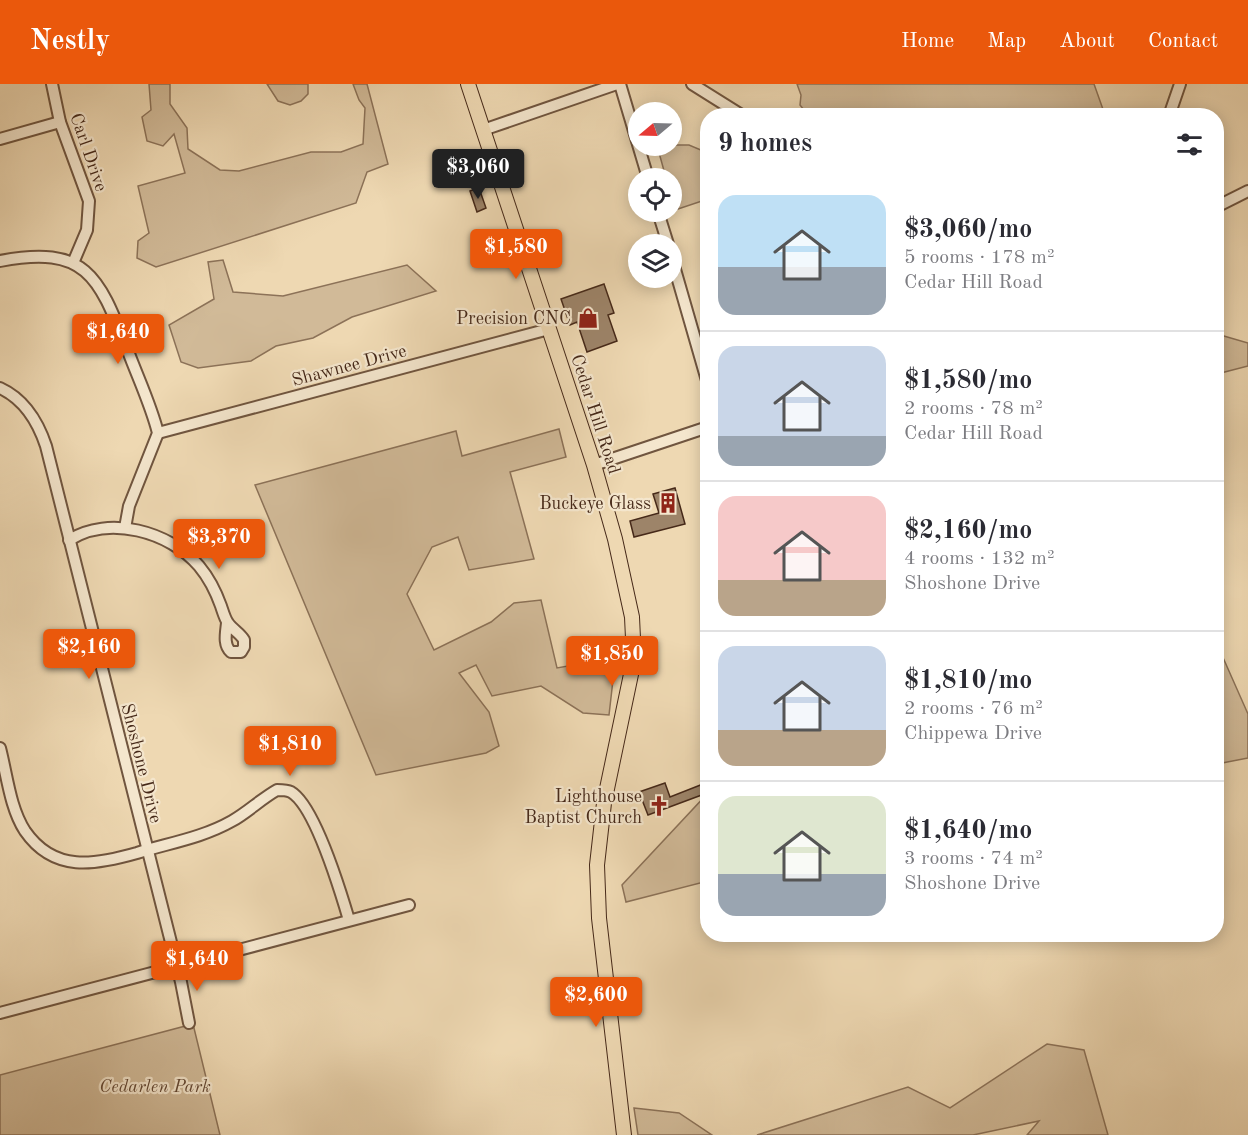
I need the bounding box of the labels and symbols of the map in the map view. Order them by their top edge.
north arrow [628,102,682,156]
street label: Carl Drive [66,111,110,194]
pin: $3,060 [429,149,527,200]
pin: $1,580 [467,229,565,280]
shop icon: Precision CNC [576,306,600,330]
place label: Precision CNC [456,310,571,328]
pin: $1,640 [69,314,167,365]
street label: Shawnee Drive [290,342,409,390]
street label: Cedar Hill Road [567,352,623,477]
building icon: Buckeye Glass [656,491,680,515]
place label: Buckeye Glass [539,495,651,513]
pin: $3,370 [170,519,268,570]
pin: $2,160 [40,629,138,680]
pin: $1,850 [563,636,661,687]
street label: Shoshone Drive [117,702,165,825]
pin: $1,810 [241,726,339,777]
place label: Lighthouse Baptist Church [525,788,642,827]
church icon: Lighthouse Baptist Church [647,794,671,818]
pin: $1,640 [148,941,246,992]
pin: $2,600 [547,977,645,1028]
park label: Cedarlen Park [99,1078,211,1096]

